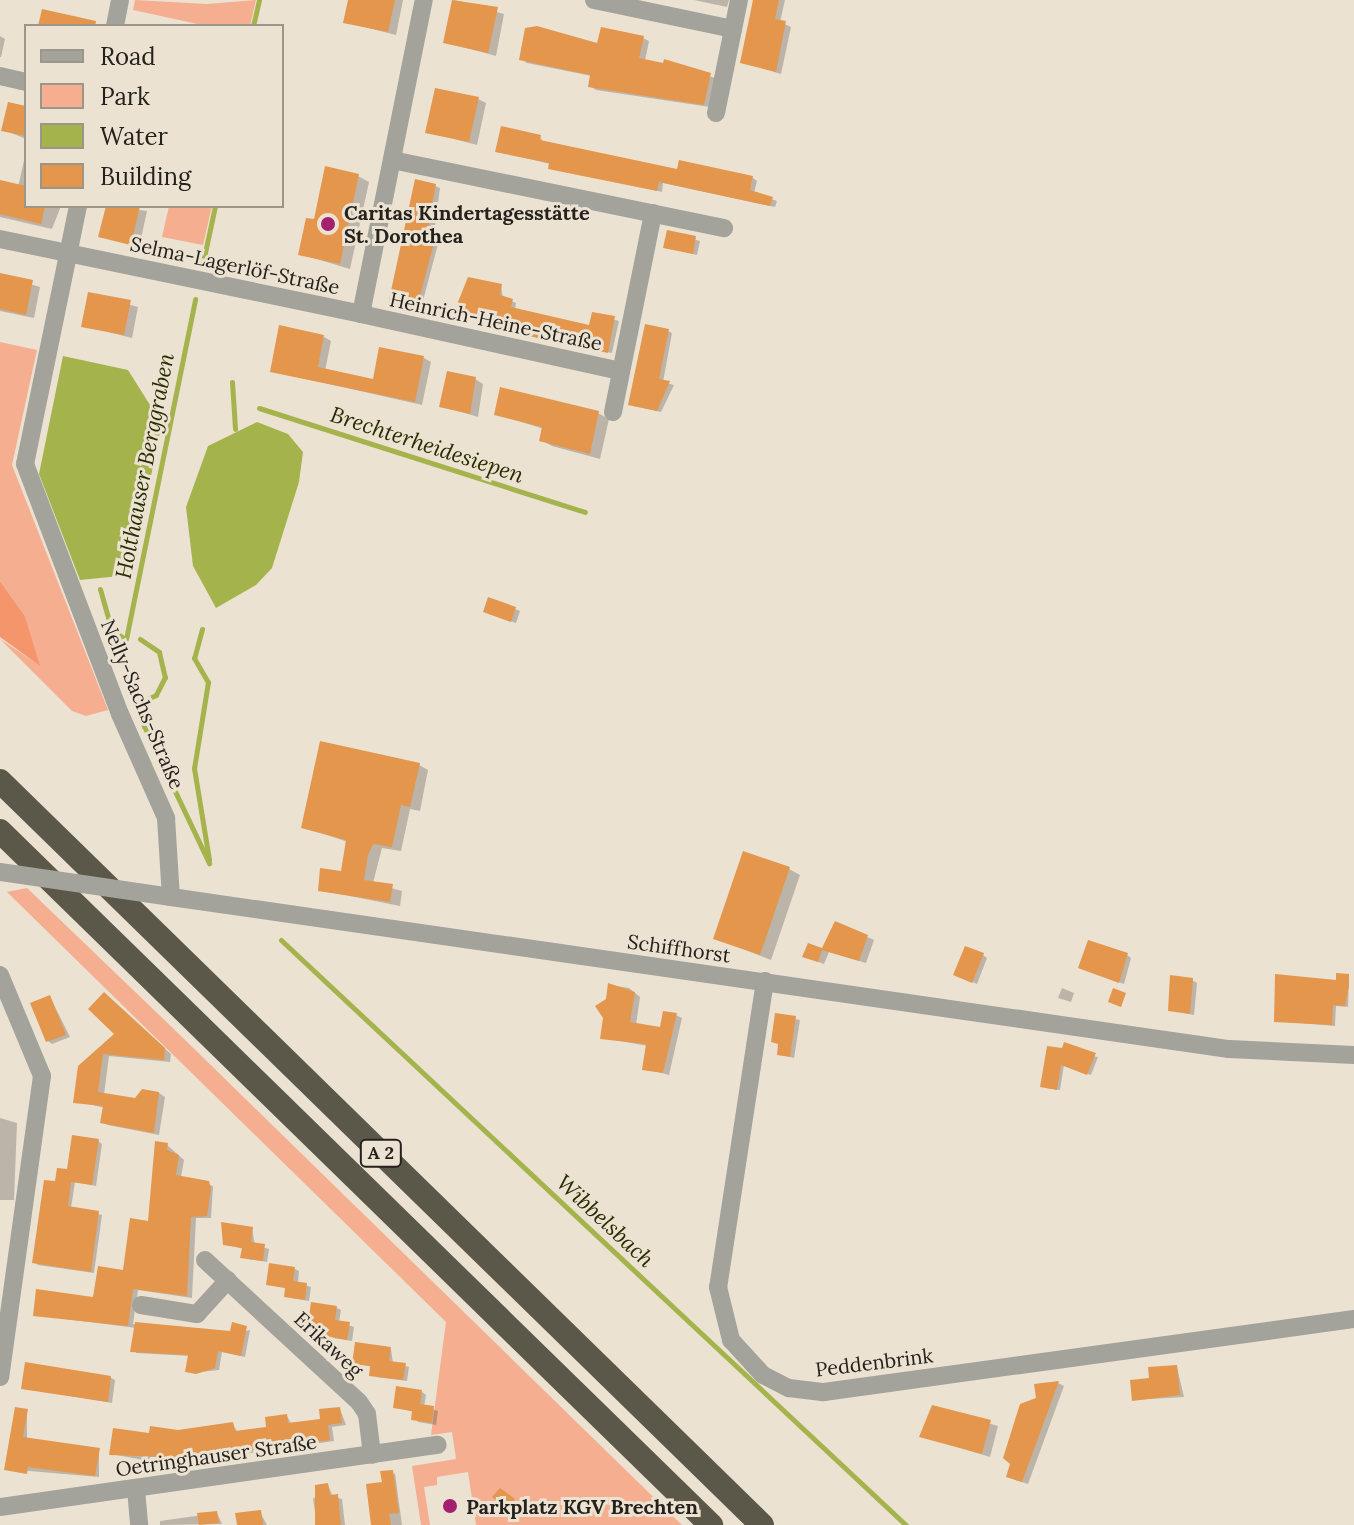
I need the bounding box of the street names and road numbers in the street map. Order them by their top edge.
street label: Selma-Lagerlöf-Straße [128,231,342,299]
street label: Heinrich-Heine-Straße [388,287,604,355]
street label: Nelly-Sachs-Straße [96,616,190,792]
street label: Schiffhorst [626,929,732,967]
road number: A 2 [359,1139,403,1167]
street label: Erikaweg [290,1306,368,1382]
street label: Peddenbrink [814,1343,934,1381]
street label: Oetringhauser Straße [114,1429,318,1481]

